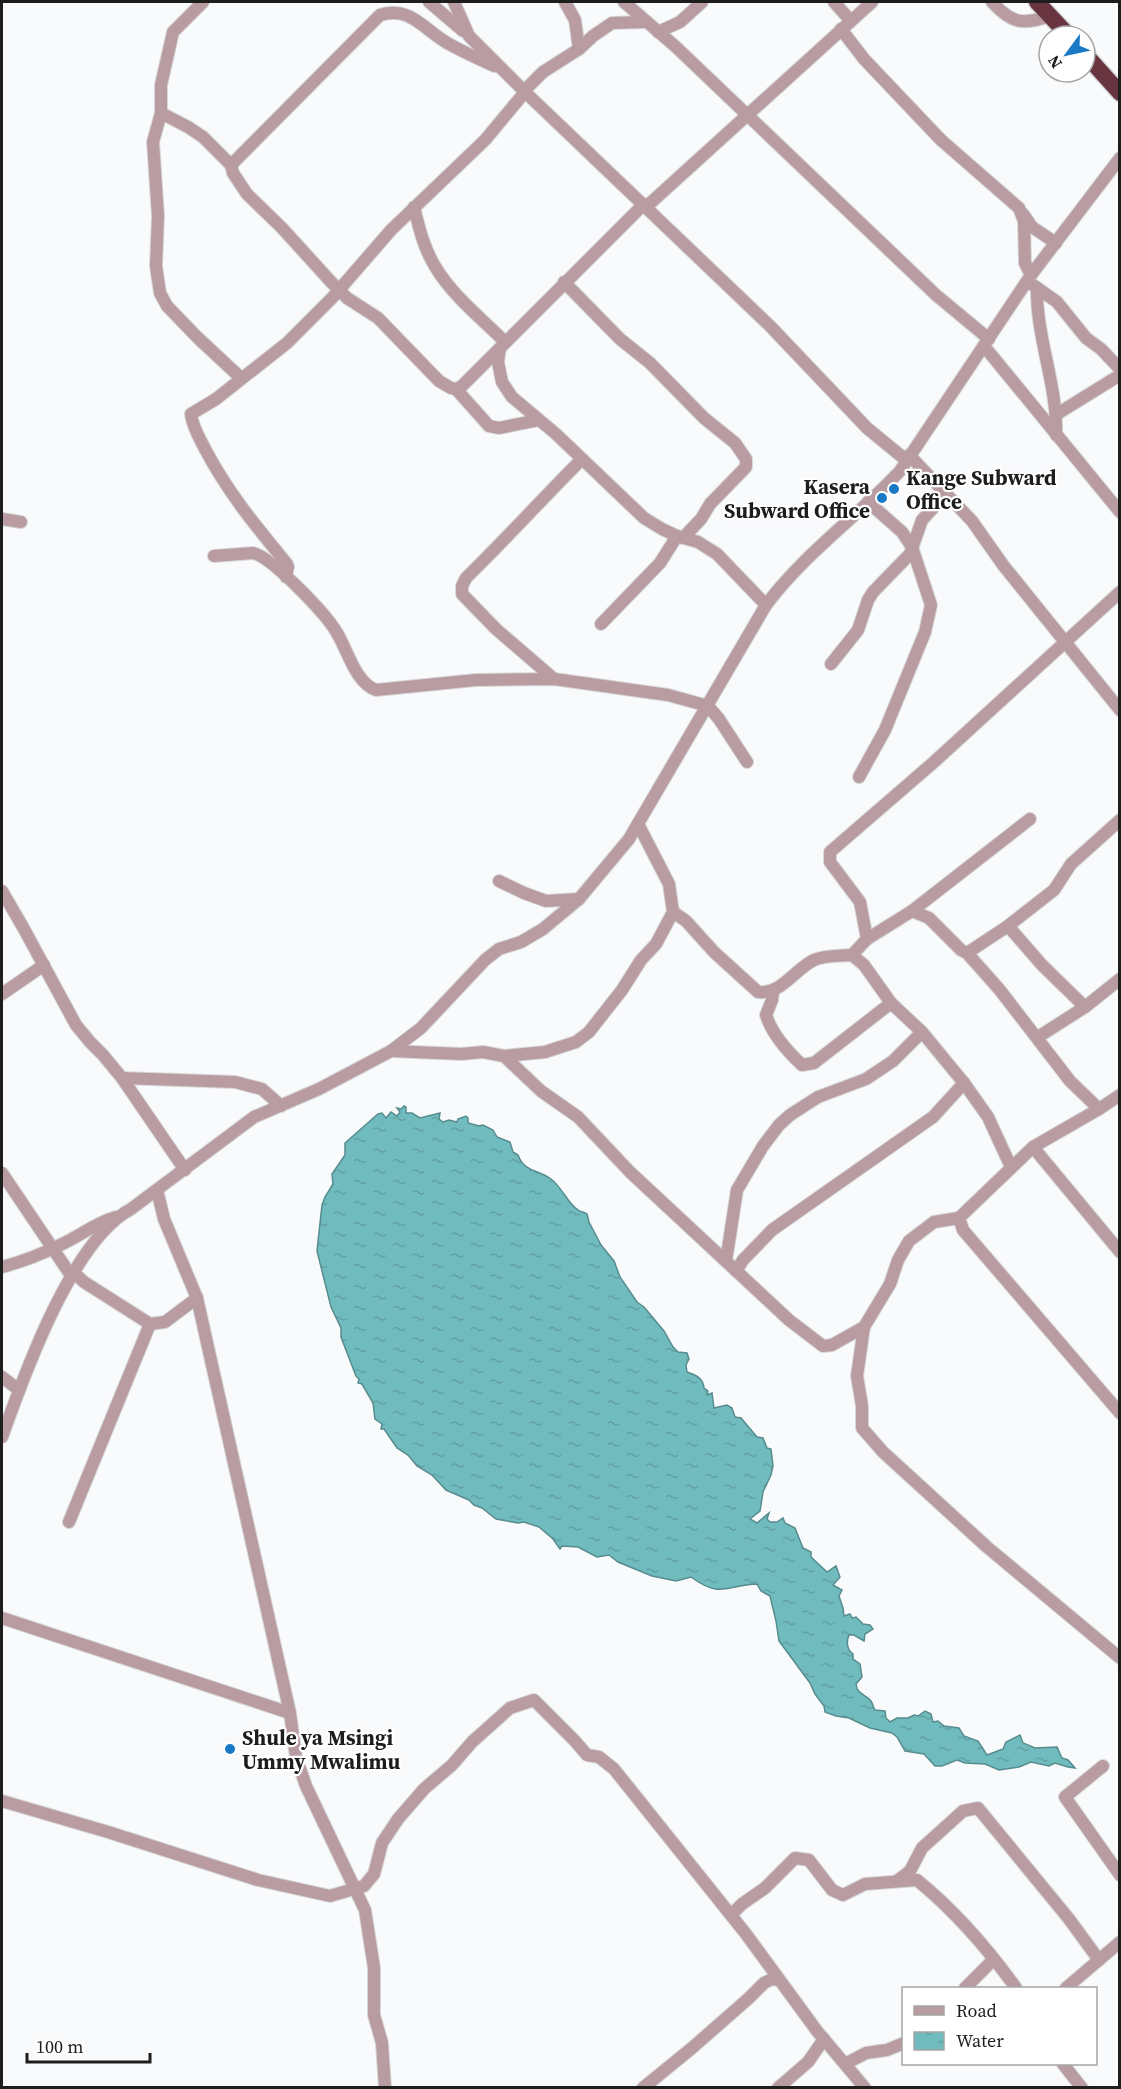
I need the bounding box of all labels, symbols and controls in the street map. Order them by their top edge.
north arrow [1037,24,1097,84]
text: N [1042,51,1067,73]
place label: Kange Subward Office [906,463,1057,516]
place label: Kasera Subward Office [724,472,871,525]
marker: Kange Subward Office [887,482,901,496]
marker: Kasera Subward Office [875,491,889,505]
place label: Shule ya Msingi Ummy Mwalimu [242,1723,401,1776]
marker: Shule ya Msingi Ummy Mwalimu [223,1742,237,1756]
legend [902,1987,1097,2065]
text: Road [956,1998,997,2023]
scale bar [27,2026,150,2064]
text: Water [956,2028,1004,2053]
text: 100 m [36,2034,83,2059]

